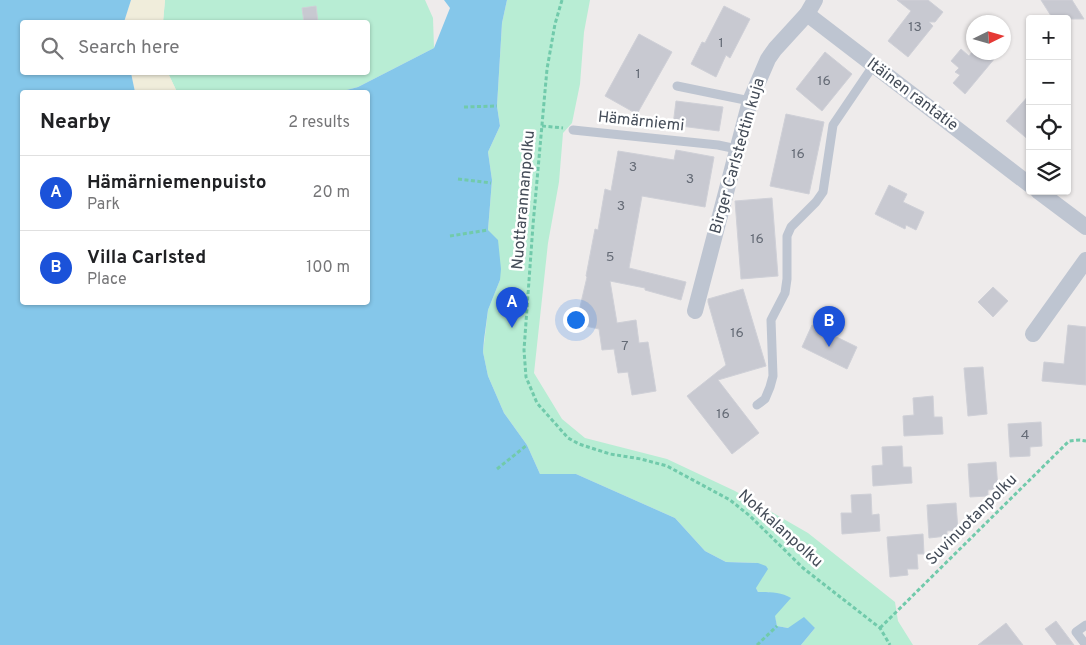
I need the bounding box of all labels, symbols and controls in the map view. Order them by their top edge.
north arrow [966,15,1011,60]
map controls [1026,15,1071,195]
button: + [1026,15,1071,60]
house number: 13 [908,19,922,36]
search box [20,20,370,75]
icon: search [38,34,66,62]
house number: 1 [718,35,724,52]
text: Search here [78,36,180,60]
street label: Itäinen rantatie [862,54,962,136]
button: − [1026,60,1071,105]
house number: 1 [635,66,641,83]
house number: 16 [817,73,831,90]
street label: Birger Carlstedtin kuja [706,76,770,236]
button: locate [1026,105,1071,150]
street label: Hämärniemi [597,108,685,136]
text: Nearby [40,109,111,136]
text: 2 results [288,113,350,133]
street label: Nuottarannanpolku [508,130,540,270]
house number: 16 [791,146,805,163]
button: layers [1026,150,1071,195]
house number: 3 [629,159,637,176]
text: Hämärniemenpuisto [87,171,266,195]
house number: 3 [686,171,694,188]
text: A [50,183,62,203]
text: 20 m [313,183,350,203]
text: Park [87,195,120,215]
house number: 3 [617,198,625,215]
house number: 16 [750,231,764,248]
text: Villa Carlsted [87,246,206,270]
house number: 5 [606,249,614,266]
text: B [50,258,62,278]
text: 100 m [306,258,350,278]
text: Place [87,270,127,290]
pin: A [496,287,528,328]
pin: B [813,306,845,347]
your location [563,307,589,333]
house number: 16 [730,325,744,342]
house number: 7 [621,338,629,355]
house number: 16 [716,406,730,423]
house number: 4 [1021,427,1029,444]
street label: Suvinuotanpolku [922,470,1022,570]
street label: Nokkalanpolku [734,486,826,572]

